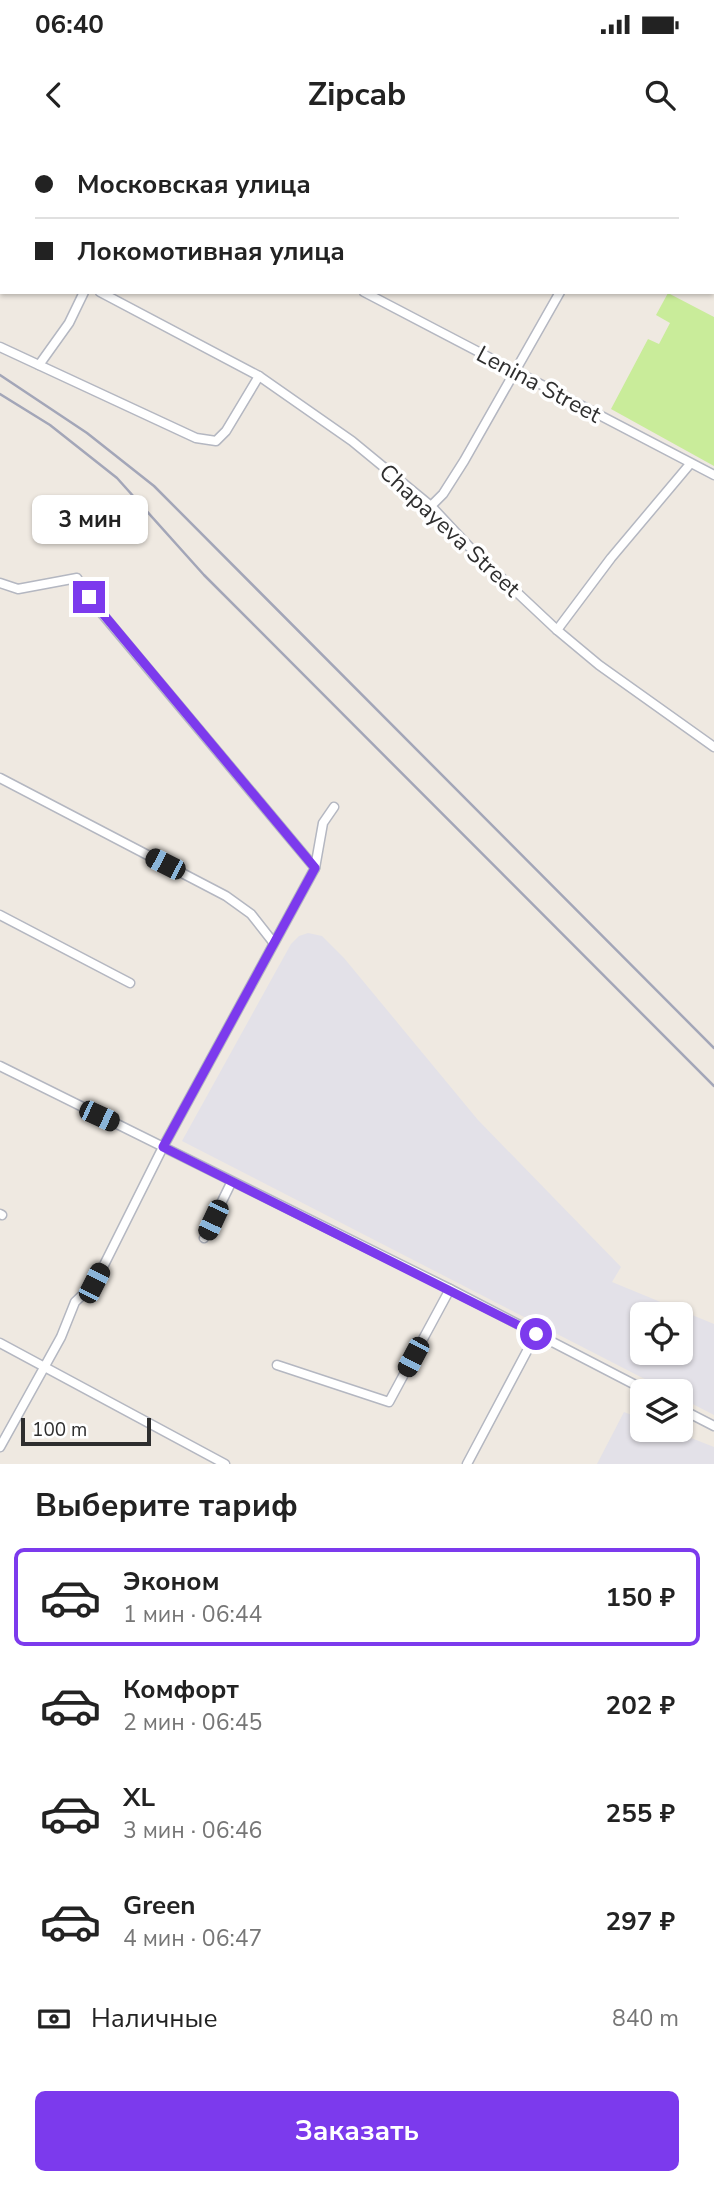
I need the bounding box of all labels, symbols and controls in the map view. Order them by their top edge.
text: 06:40 [35,7,104,42]
text: Zipcab [308,73,406,116]
icon: back [35,76,73,114]
icon: search [641,76,679,114]
text: Московская улица [77,167,311,202]
text: Локомотивная улица [77,234,345,269]
street label: Lenina Street [471,339,607,431]
street label: Chapayeva Street [372,457,528,605]
callout: 3 мин [31,496,147,545]
text: 3 мин [58,504,122,535]
route end [73,581,105,613]
car [142,845,189,883]
car [76,1098,123,1134]
car [195,1197,232,1243]
car [76,1260,113,1306]
map controls [630,1302,693,1442]
button: locate [630,1302,693,1365]
route start [520,1318,552,1350]
car [394,1334,433,1380]
button: layers [630,1379,693,1442]
scale bar [21,1415,150,1447]
text: 100 m [32,1417,87,1443]
text: Выберите тариф [35,1484,298,1527]
text: Эконом [123,1564,220,1599]
icon: car [39,1566,102,1629]
text: 150 ₽ [606,1580,675,1615]
text: 1 мин · 06:44 [123,1599,262,1630]
text: Комфорт [123,1672,239,1707]
icon: car [39,1674,102,1737]
text: 202 ₽ [606,1688,675,1723]
text: 2 мин · 06:45 [123,1707,262,1738]
text: XL [123,1780,155,1815]
icon: car [39,1782,102,1845]
text: 255 ₽ [606,1796,675,1831]
text: 3 мин · 06:46 [123,1815,262,1846]
text: Green [123,1888,196,1923]
icon: car [39,1890,102,1953]
text: 297 ₽ [606,1904,675,1939]
text: 4 мин · 06:47 [123,1923,262,1954]
icon: cash [35,2000,73,2038]
text: Наличные [91,2001,218,2036]
text: 840 m [612,2003,679,2034]
button: Заказать [35,2091,679,2171]

